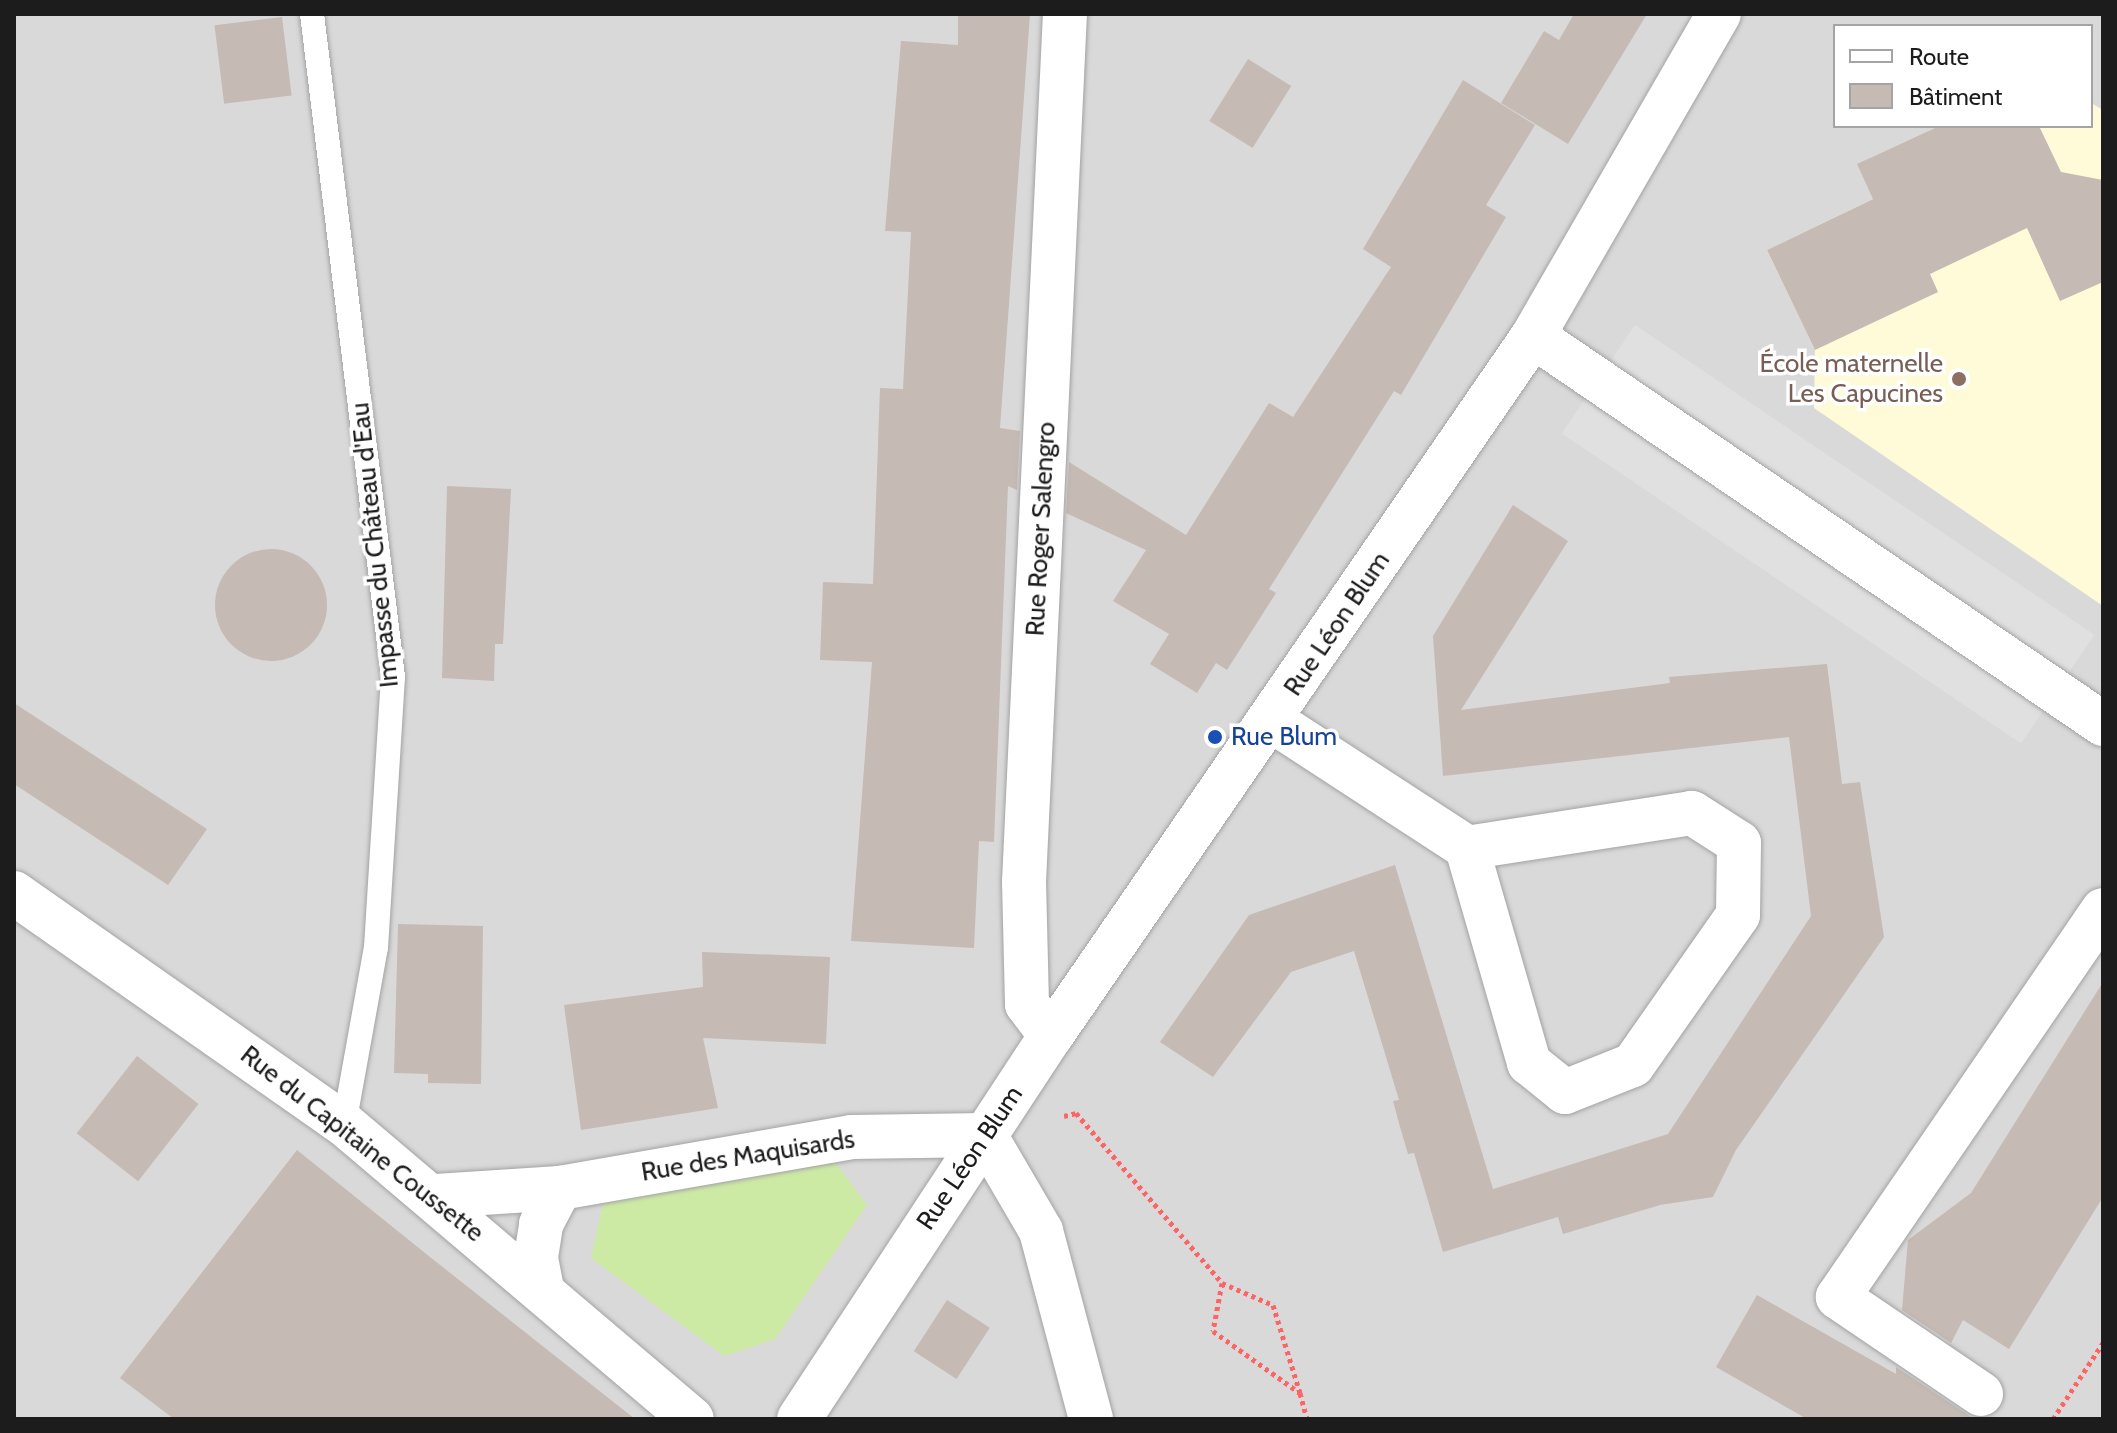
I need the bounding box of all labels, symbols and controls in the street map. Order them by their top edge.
legend [1833,24,2093,128]
text: Route [1909,42,1969,71]
text: Bâtiment [1909,82,2002,111]
place label: École maternelle Les Capucines [1759,348,1943,410]
marker: École maternelle Les Capucines [1950,370,1968,388]
street label: Impasse du Château d'Eau [345,401,405,689]
street label: Rue Roger Salengro [1020,421,1062,637]
street label: Rue Léon Blum [1277,546,1397,702]
place label: Rue Blum [1231,721,1337,753]
marker: Rue Blum [1206,728,1224,746]
street label: Rue du Capitaine Coussette [234,1039,490,1249]
street label: Rue Léon Blum [910,1080,1030,1236]
street label: Rue des Maquisards [639,1124,857,1188]

